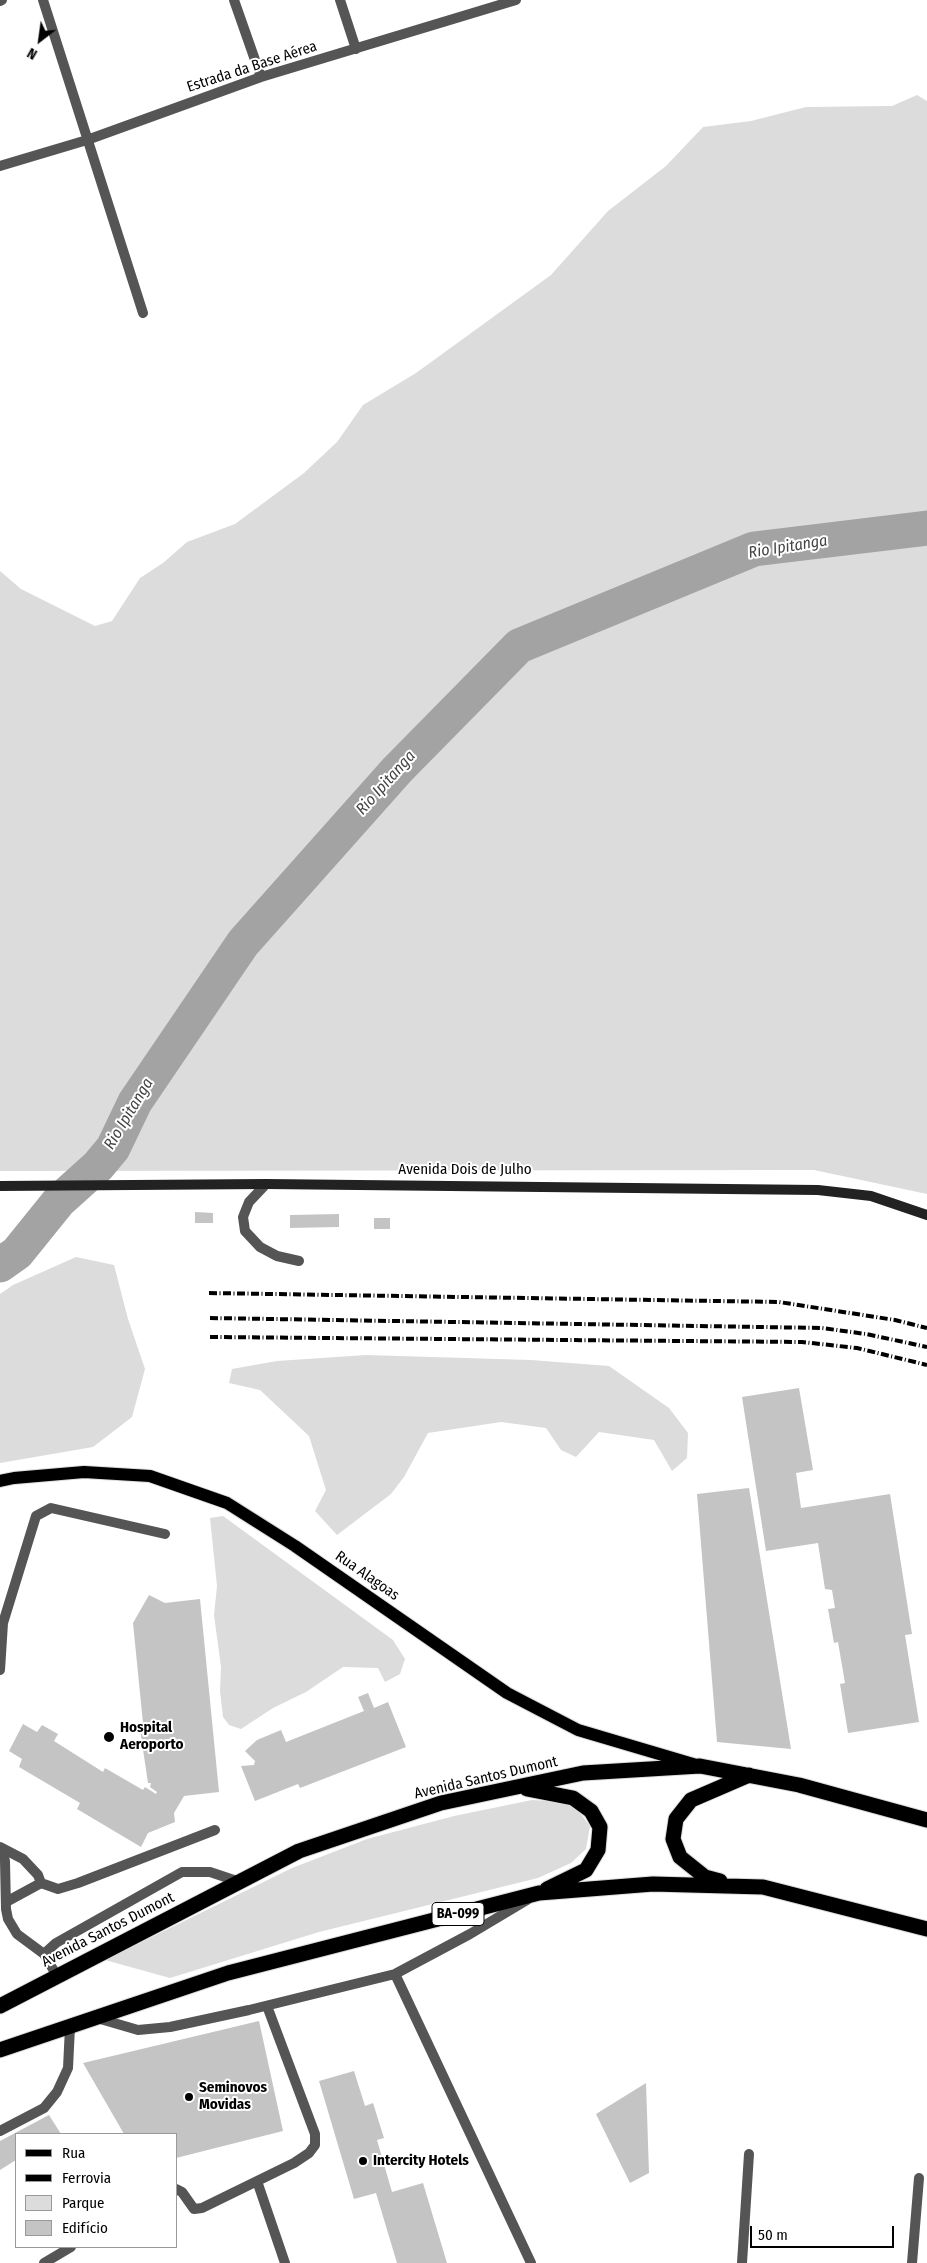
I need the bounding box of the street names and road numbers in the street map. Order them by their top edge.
street label: Estrada da Base Aérea [185,37,319,97]
street label: Avenida Dois de Julho [398,1161,532,1179]
street label: Rua Alagoas [331,1547,403,1605]
street label: Avenida Santos Dumont [413,1753,559,1803]
street label: Avenida Santos Dumont [39,1889,177,1971]
road number: BA-099 [432,1902,484,1926]

